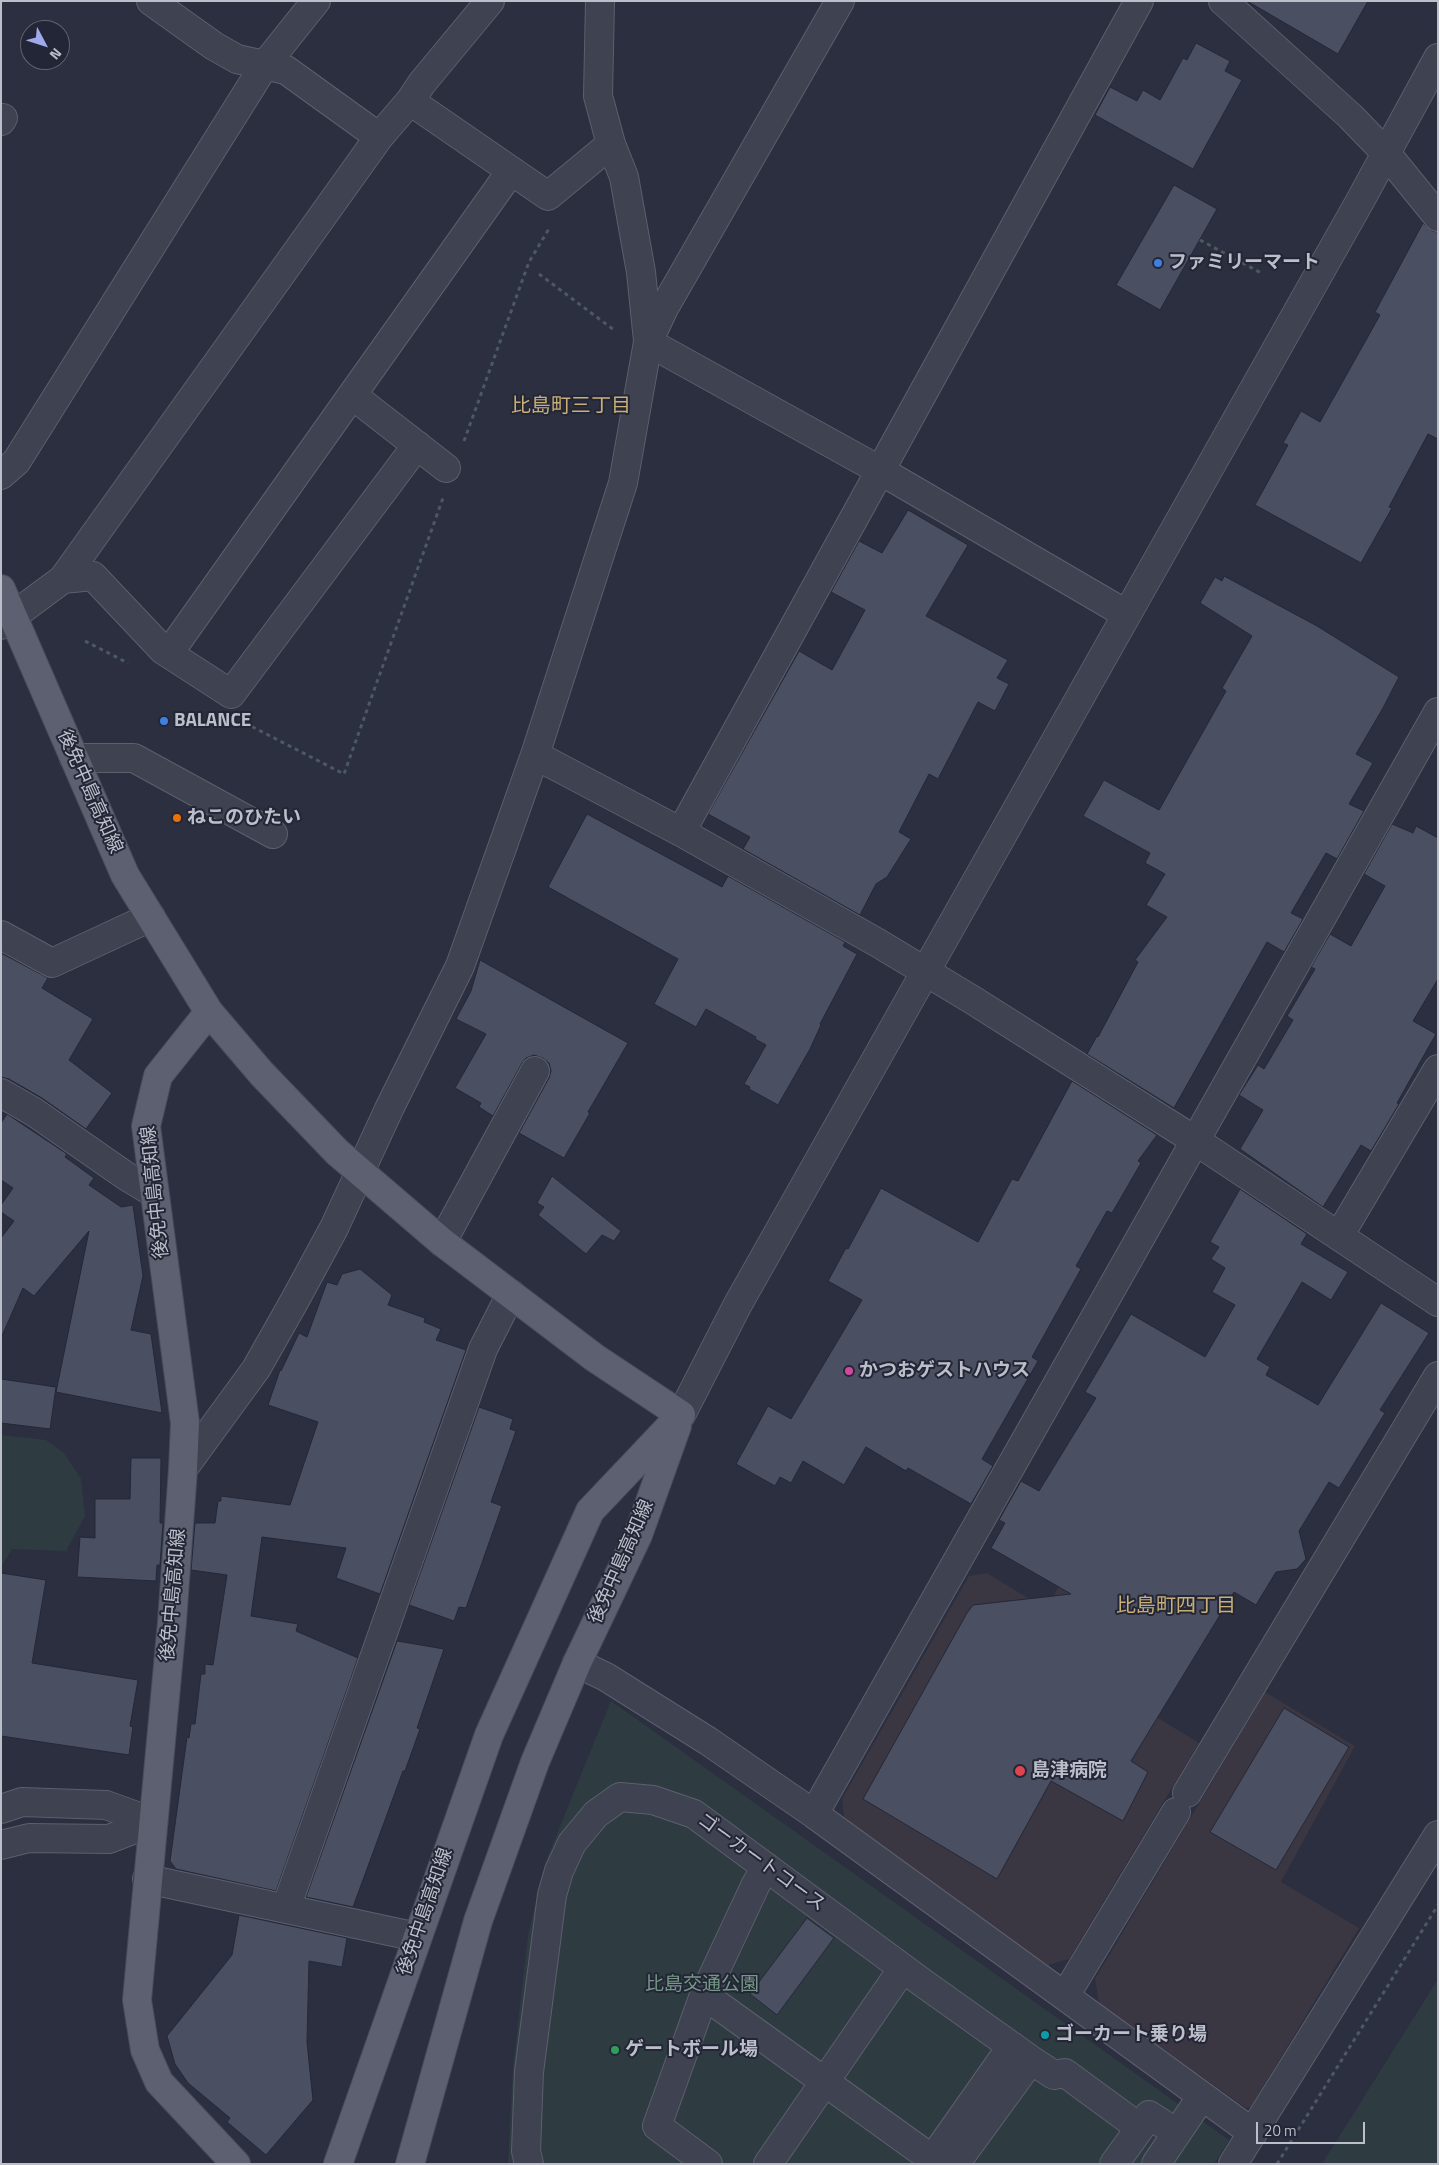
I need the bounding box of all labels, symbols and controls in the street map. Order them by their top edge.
north arrow [20,20,70,70]
text: N [45,44,67,65]
place label: ファミリーマート [1168,252,1320,274]
marker: ファミリーマート [1152,257,1164,269]
district label: 比島町三丁目 [511,395,631,419]
place label: BALANCE [174,710,251,732]
marker: BALANCE [158,715,170,727]
street label: 後免中島高知線 [52,727,126,857]
place label: ねこのひたい [187,807,301,829]
marker: ねこのひたい [171,812,183,824]
street label: 後免中島高知線 [138,1125,174,1259]
place label: かつおゲストハウス [859,1360,1030,1382]
marker: かつおゲストハウス [843,1365,855,1377]
street label: 後免中島高知線 [585,1497,659,1627]
street label: 後免中島高知線 [157,1528,191,1662]
district label: 比島町四丁目 [1116,1595,1236,1619]
place label: 島津病院 [1031,1760,1107,1782]
marker: 島津病院 [1013,1764,1027,1778]
street label: ゴーカートコース [693,1809,829,1917]
street label: 後免中島高知線 [394,1845,458,1979]
park label: 比島交通公園 [645,1974,759,1996]
place label: ゴーカート乗り場 [1055,2024,1207,2046]
marker: ゴーカート乗り場 [1039,2029,1051,2041]
place label: ゲートボール場 [625,2039,758,2061]
marker: ゲートボール場 [609,2044,621,2056]
scale bar [1259,2112,1368,2144]
text: 20 m [1264,2119,1297,2142]

